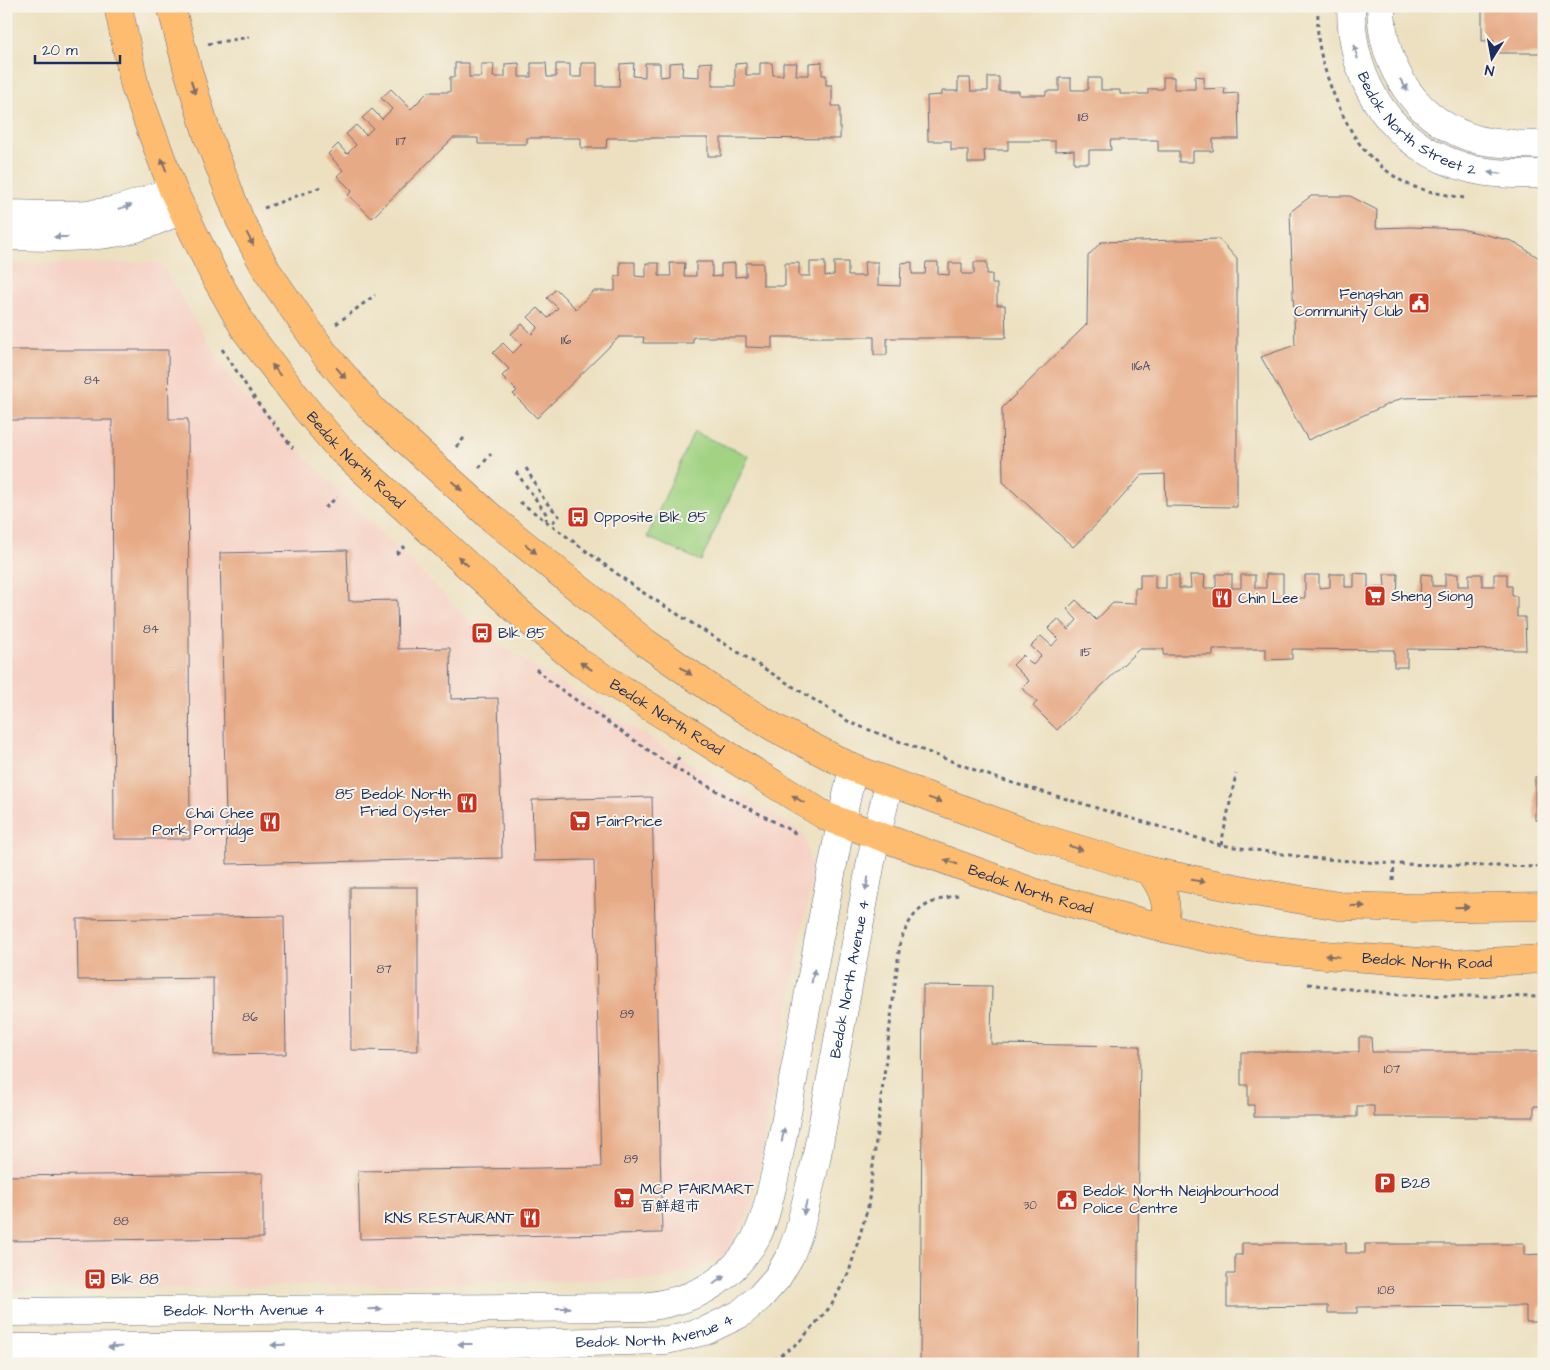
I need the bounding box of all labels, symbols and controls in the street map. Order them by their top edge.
scale bar [35,32,120,64]
north arrow [1468,32,1518,82]
text: 20 m [42,40,78,61]
one-way arrow [1352,44,1360,59]
text: N [1483,59,1496,80]
street label: Bedok North Street 2 [1352,69,1479,181]
one-way arrow [1399,78,1409,92]
one-way arrow [189,80,197,95]
house number: 118 [1078,109,1089,126]
house number: 117 [396,133,407,150]
one-way arrow [160,157,168,172]
one-way arrow [1487,169,1503,177]
one-way arrow [117,203,132,211]
one-way arrow [246,232,254,246]
one-way arrow [53,233,69,241]
place label: Fengshan Community Club [1294,284,1404,323]
public building icon: Fengshan Community Club [1407,291,1431,315]
house number: 116 [561,332,572,349]
house number: 116A [1132,358,1150,375]
one-way arrow [271,364,282,377]
one-way arrow [336,366,347,379]
house number: 84 [84,372,100,389]
street label: Bedok North Road [301,407,409,514]
one-way arrow [451,480,463,492]
bus stop icon: Opposite Blk 85 [566,505,590,529]
place label: Opposite Blk 85 [594,507,708,528]
one-way arrow [524,544,537,555]
one-way arrow [457,555,469,567]
supermarket icon: Sheng Siong [1363,584,1387,608]
restaurant icon: Chin Lee [1210,586,1234,610]
place label: Sheng Siong [1391,586,1473,608]
place label: Chin Lee [1238,588,1298,609]
house number: 84 [143,621,159,638]
bus stop icon: Blk 85 [470,621,494,645]
place label: Blk 85 [498,623,547,644]
house number: 115 [1080,644,1092,661]
one-way arrow [579,661,593,671]
one-way arrow [679,666,693,676]
street label: Bedok North Road [605,674,727,761]
place label: 85 Bedok North Fried Oyster [335,784,452,823]
restaurant icon: 85 Bedok North Fried Oyster [455,791,479,815]
one-way arrow [792,794,805,803]
one-way arrow [928,796,943,804]
place label: Chai Chee Pork Porridge [152,803,254,842]
supermarket icon: FairPrice [568,809,592,833]
restaurant icon: Chai Chee Pork Porridge [258,810,282,834]
place label: FairPrice [596,811,662,832]
one-way arrow [1069,845,1084,853]
one-way arrow [943,858,958,866]
street label: Bedok North Road [965,859,1095,920]
one-way arrow [863,876,871,892]
one-way arrow [1191,877,1207,885]
street label: Bedok North Avenue 4 [825,898,875,1060]
one-way arrow [1351,903,1367,911]
one-way arrow [1455,903,1471,911]
street label: Bedok North Road [1361,948,1493,975]
one-way arrow [1323,951,1339,959]
house number: 87 [376,961,392,978]
one-way arrow [809,967,817,983]
house number: 89 [620,1006,634,1023]
house number: 86 [242,1009,258,1026]
house number: 107 [1384,1061,1401,1078]
one-way arrow [779,1128,787,1143]
house number: 89 [624,1151,638,1168]
parking icon: B28 [1373,1171,1397,1195]
place label: B28 [1401,1173,1430,1194]
place label: MCP FAIRMART 百鮮超市 [640,1179,754,1217]
place label: Bedok North Neighbourhood Police Centre [1083,1181,1279,1219]
supermarket icon: MCP FAIRMART 百鮮超市 [612,1186,636,1210]
public building icon: Bedok North Neighbourhood Police Centre [1055,1188,1079,1212]
house number: 30 [1023,1197,1037,1214]
one-way arrow [801,1200,809,1215]
restaurant icon: KNS RESTAURANT [518,1206,542,1230]
place label: KNS RESTAURANT [384,1208,515,1229]
house number: 88 [113,1213,129,1230]
bus stop icon: Blk 88 [83,1267,107,1291]
place label: Blk 88 [111,1269,159,1290]
one-way arrow [712,1274,725,1285]
house number: 108 [1378,1282,1395,1299]
street label: Bedok North Avenue 4 [164,1300,324,1322]
one-way arrow [555,1304,571,1312]
one-way arrow [367,1305,383,1313]
street label: Bedok North Avenue 4 [575,1309,737,1353]
one-way arrow [456,1340,472,1348]
one-way arrow [270,1341,286,1349]
one-way arrow [107,1343,123,1351]

